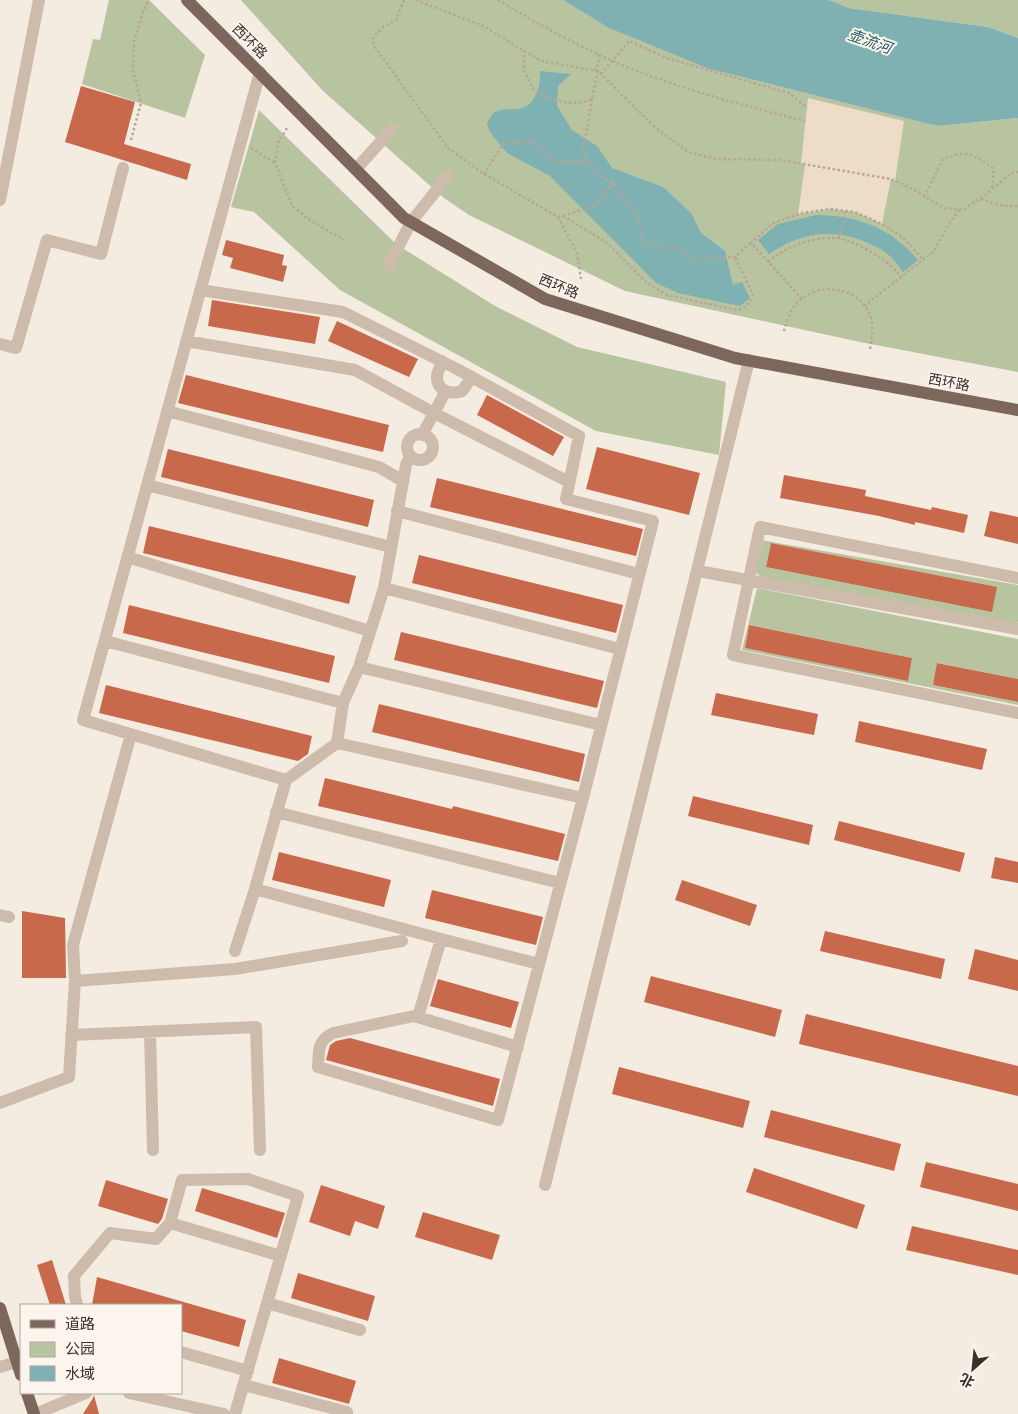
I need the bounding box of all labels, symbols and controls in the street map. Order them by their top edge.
street label: 西环路 [229,20,271,62]
water label: 壶流河 [846,25,897,58]
street label: 西环路 [536,270,582,302]
street label: 西环路 [927,369,971,395]
legend [20,1304,182,1394]
text: 道路 [65,1314,95,1333]
text: 公园 [65,1339,95,1358]
north arrow [948,1344,998,1394]
text: 水域 [65,1364,95,1383]
text: 北 [957,1369,977,1392]

